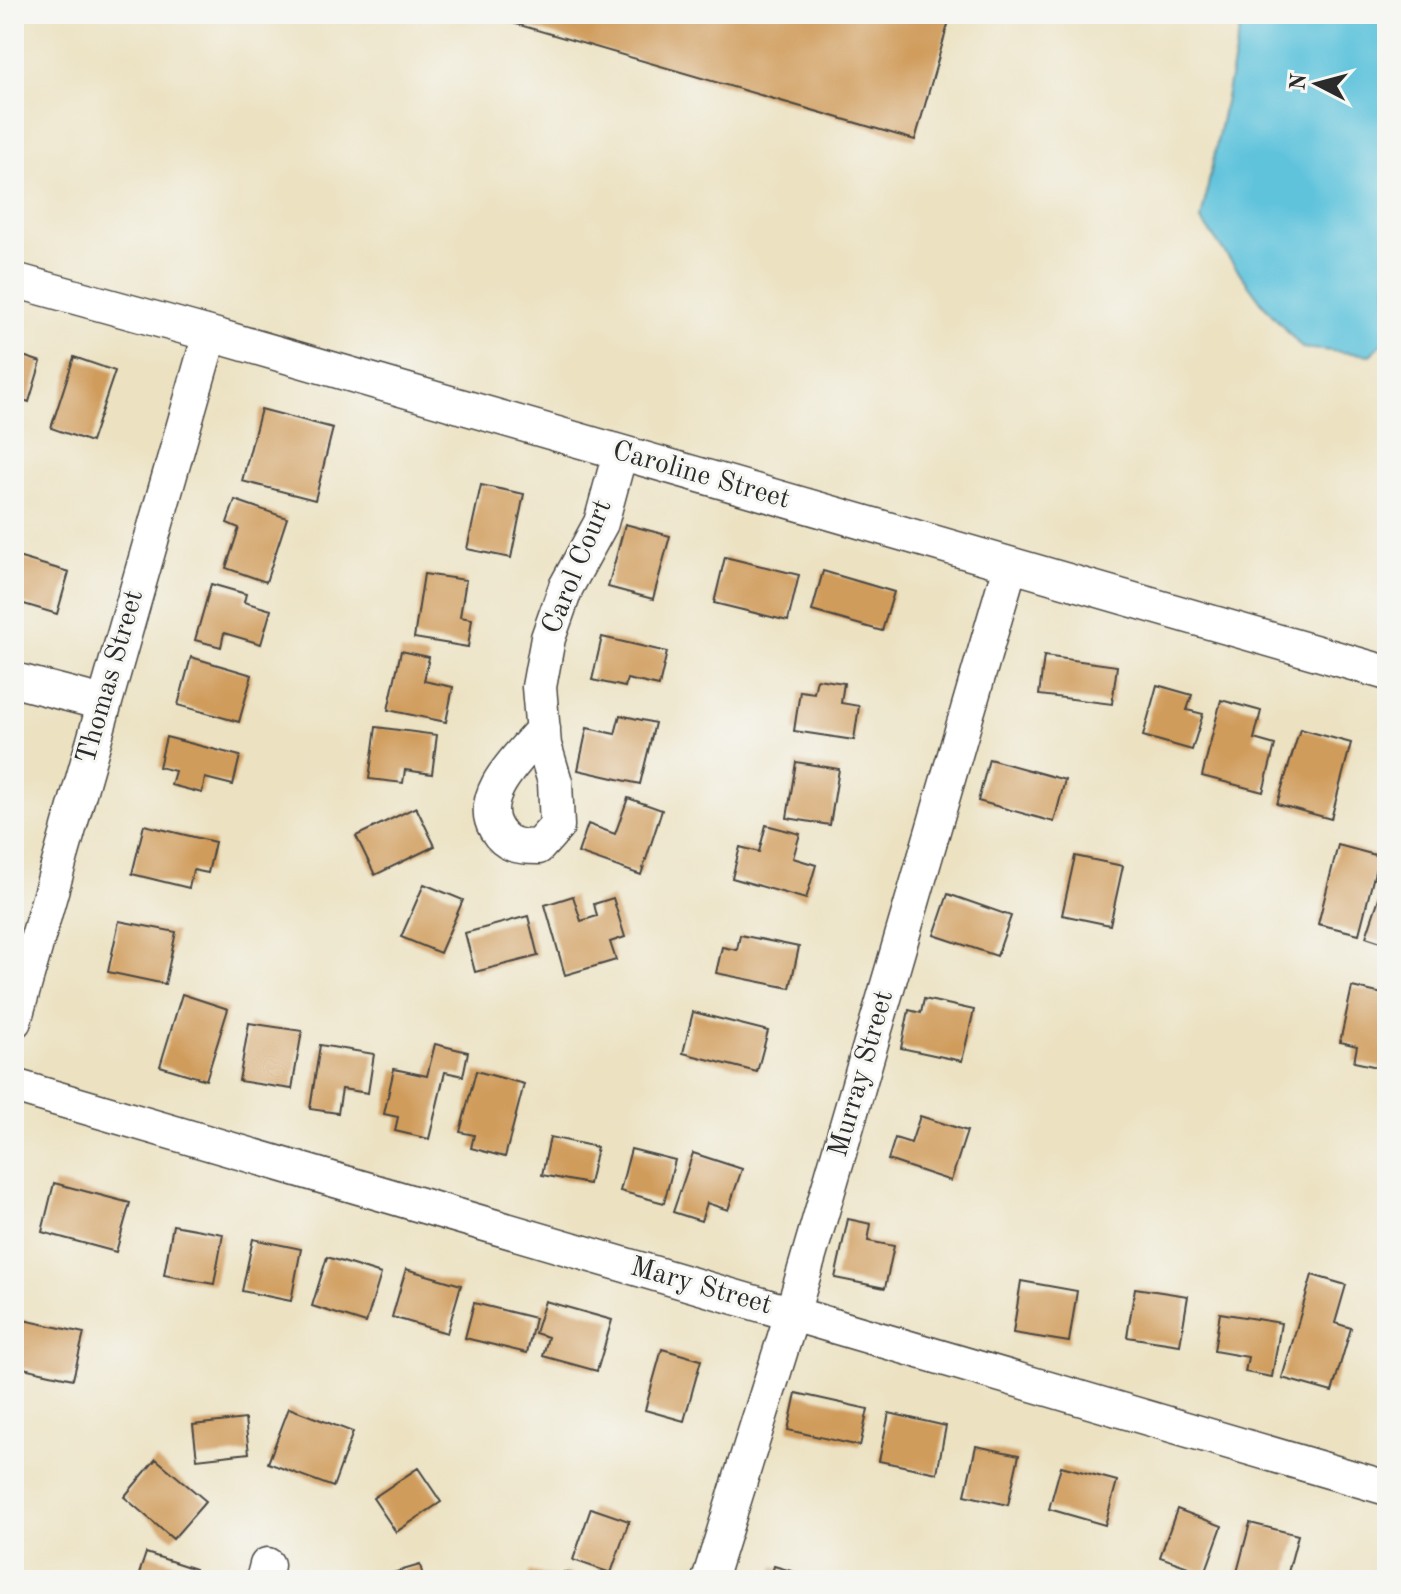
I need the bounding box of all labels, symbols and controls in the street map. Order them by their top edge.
north arrow [1277,44,1357,124]
text: N [1287,72,1311,92]
street label: Caroline Street [609,437,793,515]
street label: Carol Court [538,496,618,638]
street label: Thomas Street [73,587,149,767]
street label: Murray Street [825,988,899,1160]
street label: Mary Street [627,1253,775,1321]

